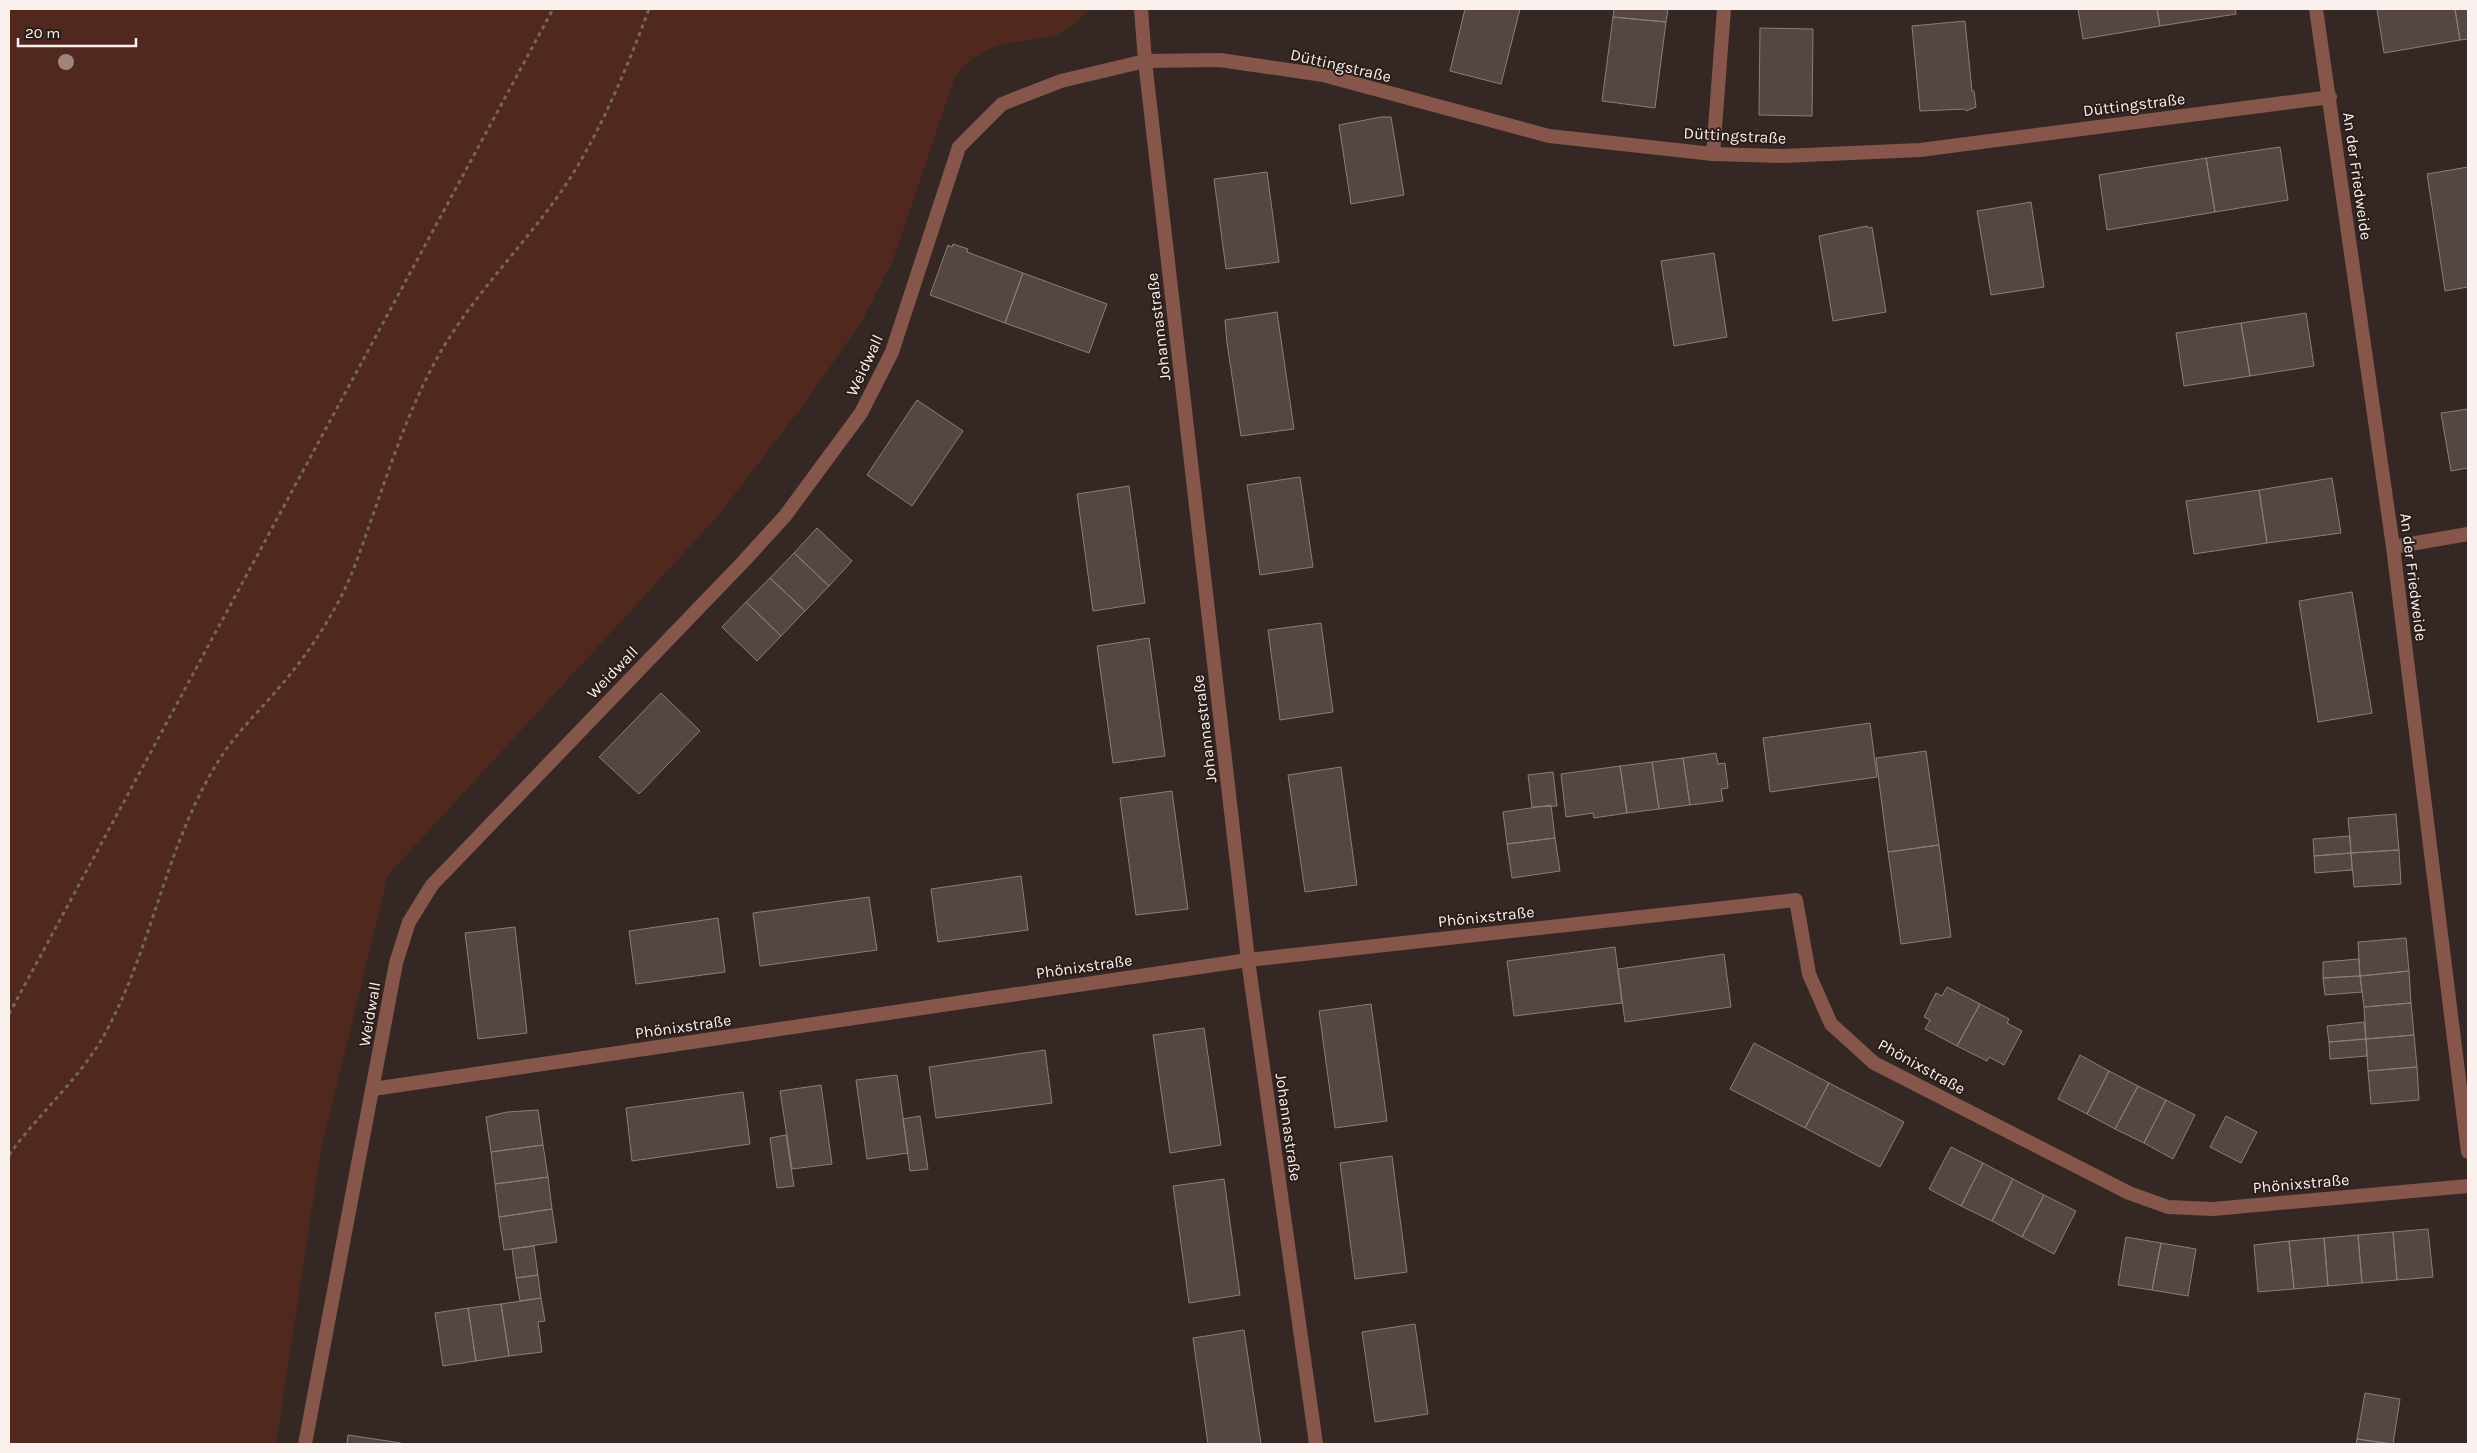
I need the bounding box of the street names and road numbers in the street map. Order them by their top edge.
street label: Düttingstraße [1289,45,1393,86]
street label: Düttingstraße [2082,89,2186,120]
street label: An der Friedweide [2339,111,2376,241]
street label: Düttingstraße [1683,123,1787,148]
street label: Johannastraße [1142,272,1175,382]
street label: Weidwall [842,331,887,399]
street label: An der Friedweide [2396,512,2431,642]
street label: Weidwall [583,642,642,703]
street label: Johannastraße [1188,674,1221,784]
street label: Phönixstraße [1437,902,1535,931]
street label: Phönixstraße [1035,950,1133,983]
street label: Weidwall [354,980,385,1048]
street label: Phönixstraße [634,1010,732,1043]
street label: Phönixstraße [1875,1035,1969,1098]
street label: Johannastraße [1272,1072,1305,1182]
street label: Phönixstraße [2252,1170,2350,1197]

